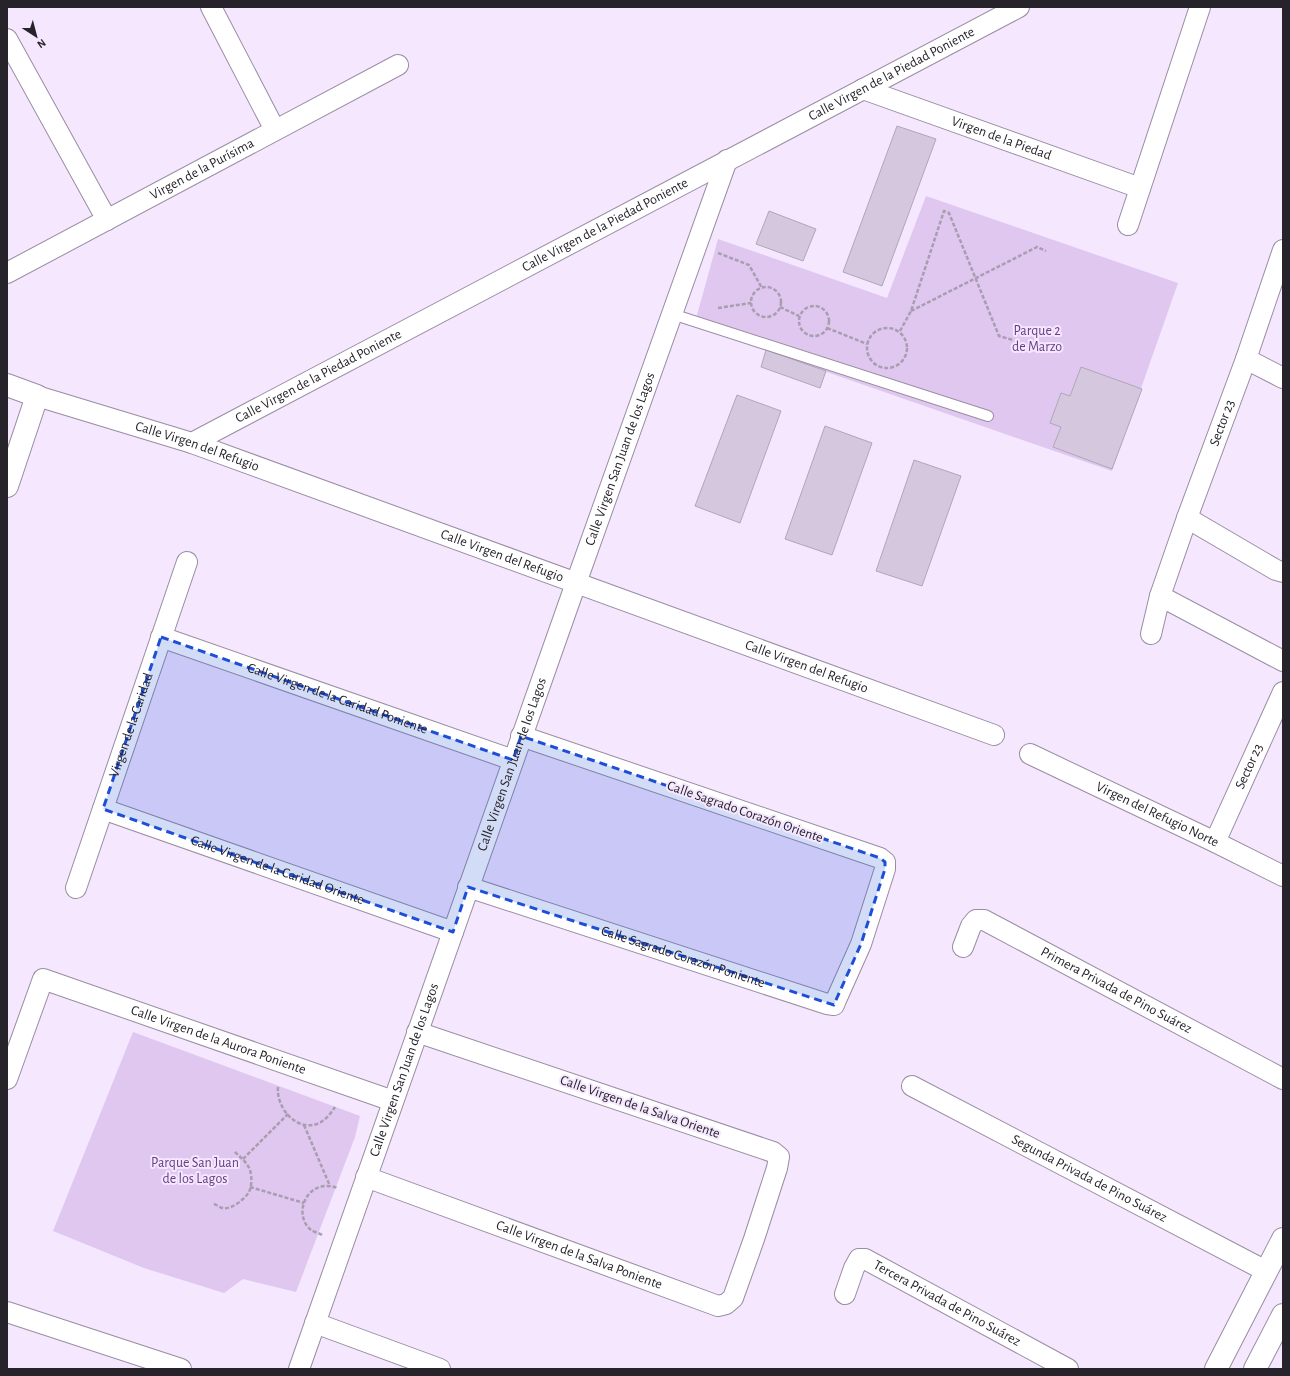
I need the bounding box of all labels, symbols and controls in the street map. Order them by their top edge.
north arrow [16,16,56,56]
street label: Calle Virgen de la Piedad Poniente [806,25,977,124]
text: N [35,37,48,50]
street label: Virgen de la Piedad [950,114,1053,163]
street label: Virgen de la Purísima [148,136,257,202]
street label: Calle Virgen de la Piedad Poniente [520,176,690,275]
park label: Parque 2 de Marzo [1012,324,1062,354]
street label: Calle Virgen de la Piedad Poniente [233,327,404,426]
street label: Calle Virgen San Juan de los Lagos [583,371,658,547]
street label: Sector 23 [1207,398,1237,448]
street label: Calle Virgen del Refugio [134,419,261,474]
street label: Calle Virgen del Refugio [439,527,566,585]
street label: Calle Virgen del Refugio [743,638,870,696]
street label: Calle Virgen de la Caridad Poniente [246,661,429,737]
street label: Virgen de la Caridad [107,671,156,779]
street label: Calle Virgen San Juan de los Lagos [475,676,549,853]
street label: Sector 23 [1233,741,1266,791]
street label: Calle Sagrado Corazón Oriente [665,779,825,845]
street label: Virgen del Refugio Norte [1094,779,1221,850]
street label: Calle Virgen de la Caridad Oriente [189,833,366,907]
street label: Calle Sagrado Corazón Poniente [599,924,767,990]
street label: Primera Privada de Pino Suárez [1038,944,1194,1036]
street label: Calle Virgen San Juan de los Lagos [367,982,441,1158]
street label: Calle Virgen de la Aurora Poniente [129,1003,308,1077]
street label: Calle Virgen de la Salva Oriente [558,1073,722,1141]
street label: Segunda Privada de Pino Suárez [1009,1132,1169,1225]
park label: Parque San Juan de los Lagos [151,1156,239,1186]
street label: Calle Virgen de la Salva Poniente [494,1218,664,1292]
street label: Tercera Privada de Pino Suárez [871,1258,1023,1349]

